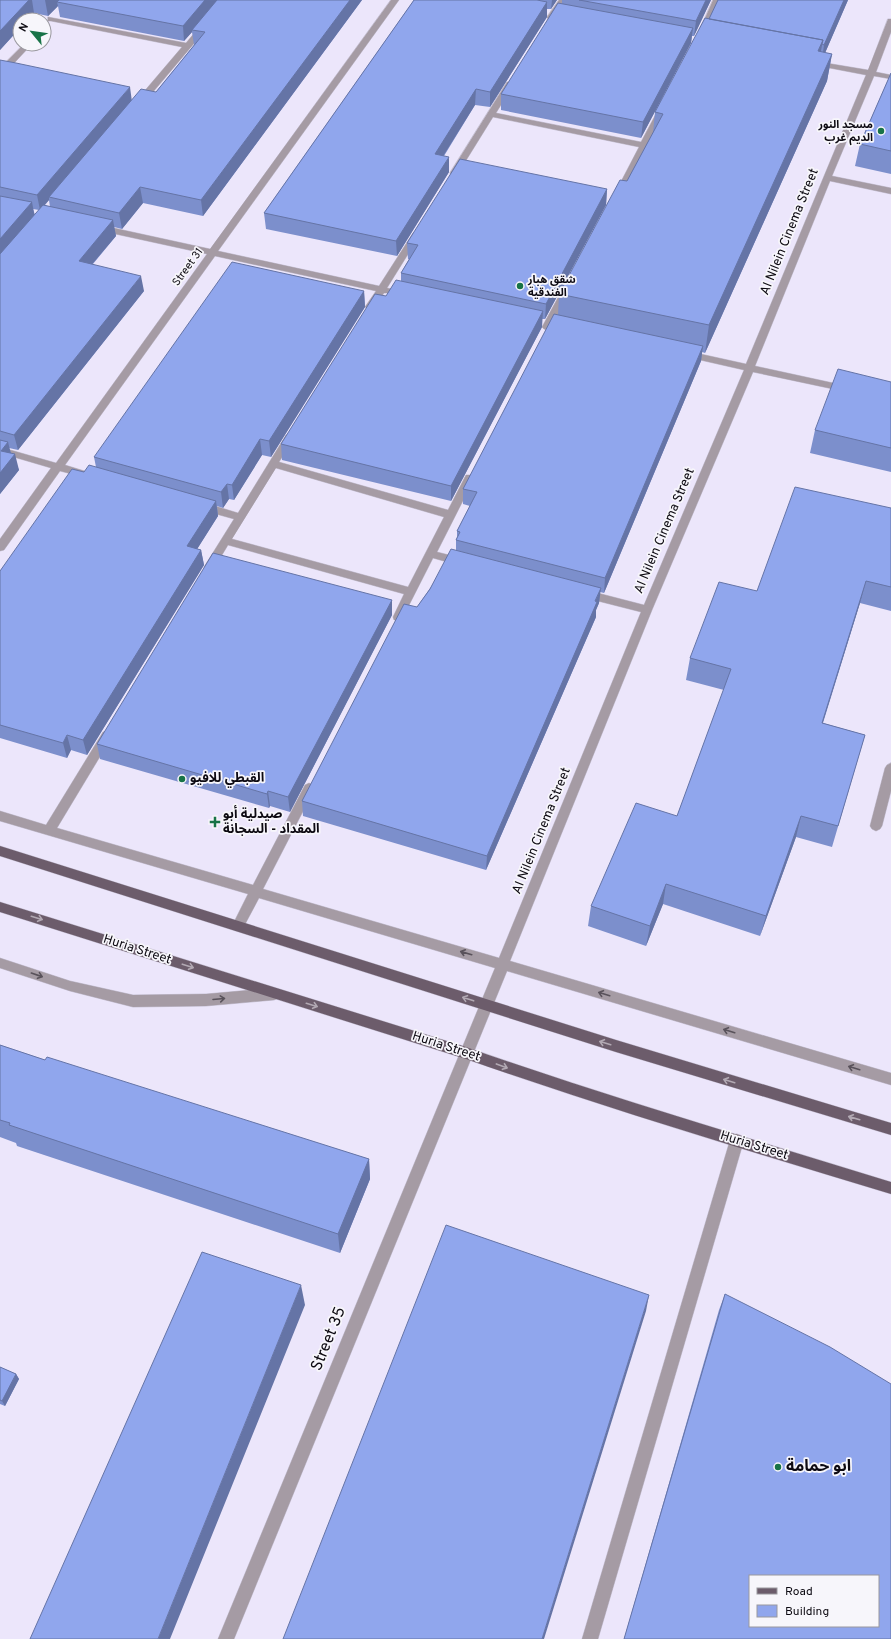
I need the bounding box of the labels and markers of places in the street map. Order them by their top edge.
place label: مسجد النور الديم غرب [817,118,873,146]
marker: مسجد النور الديم غرب [876,126,886,136]
place label: شقق هبار الفندقية [527,273,576,300]
marker: شقق هبار الفندقية [515,281,525,291]
place label: القبطي للافيو [190,771,264,788]
marker: القبطي للافيو [177,774,187,784]
place label: صيدلية أبو المقداد - السجانة [223,805,320,838]
marker: صيدلية أبو المقداد - السجانة [210,817,220,827]
place label: ابو حمامة [786,1457,851,1477]
marker: ابو حمامة [773,1462,783,1472]

